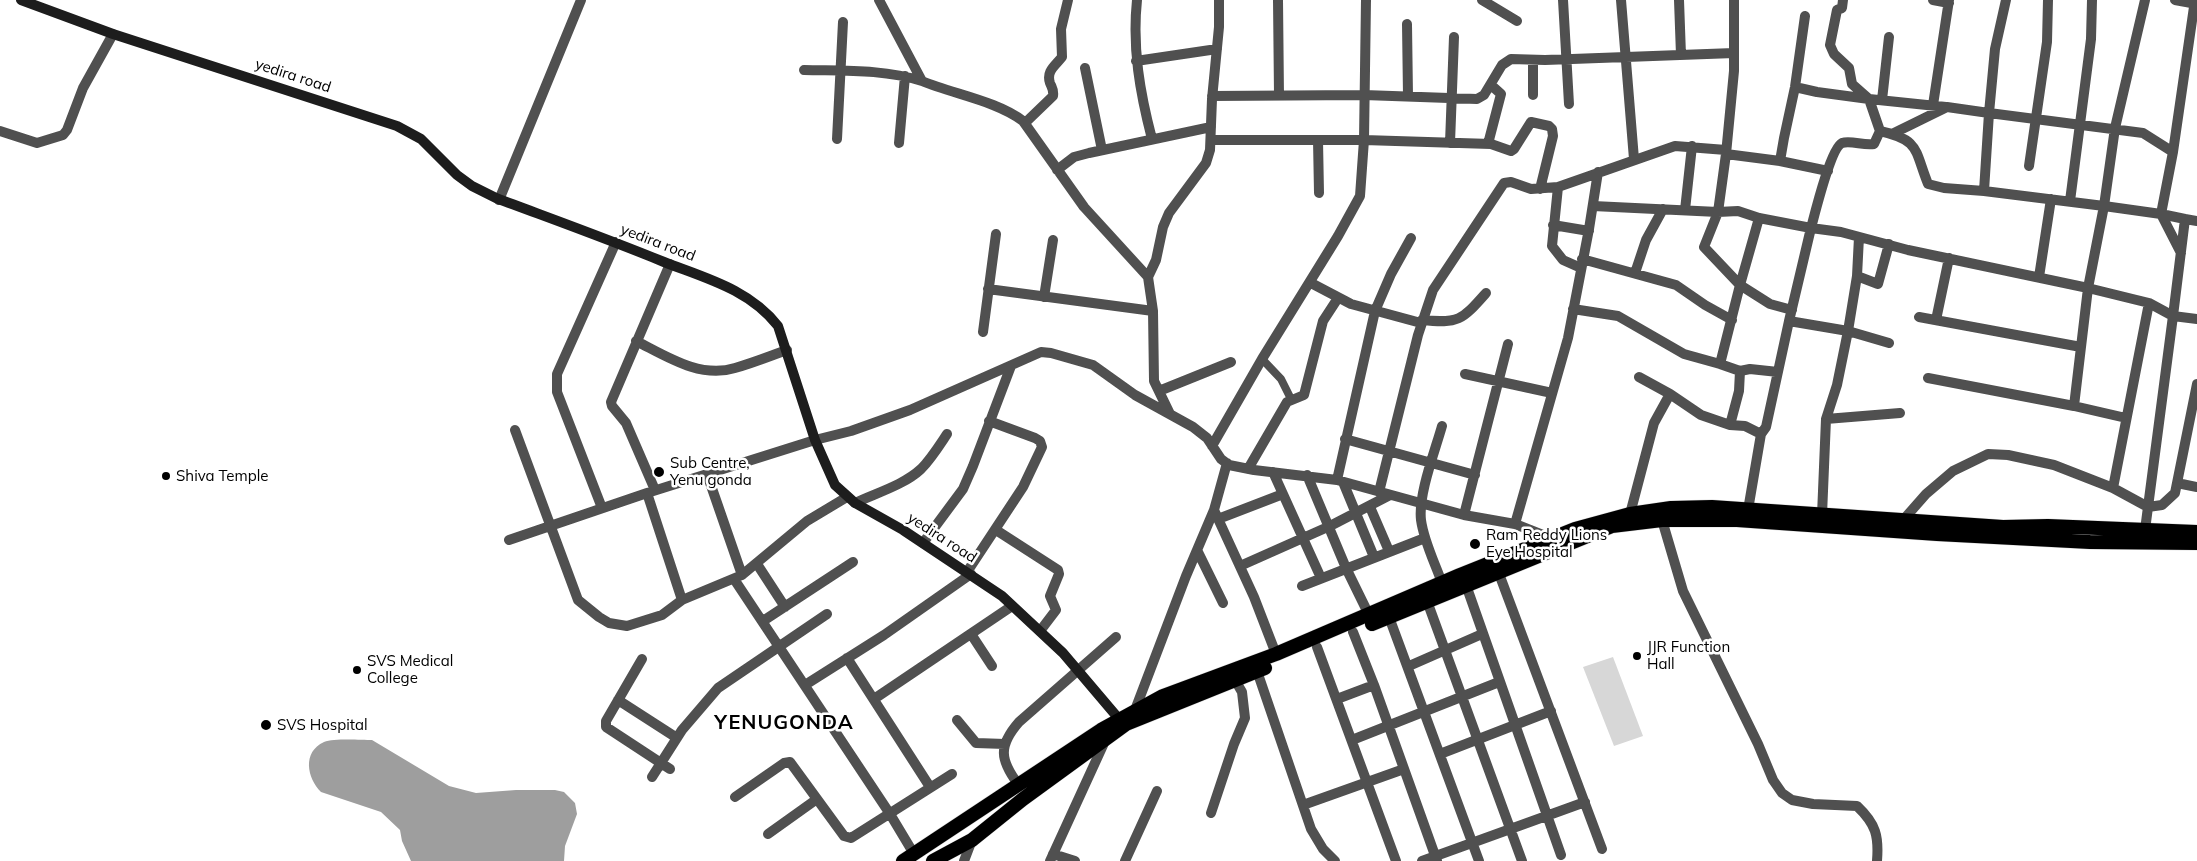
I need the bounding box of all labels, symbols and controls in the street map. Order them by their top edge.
street label: yedira road [253,55,333,97]
street label: yedira road [618,220,698,266]
place label: Sub Centre, Yenu gonda [670,454,752,489]
marker: Sub Centre, Yenu gonda [652,465,666,479]
place label: Shiva Temple [176,467,268,485]
marker: Shiva Temple [160,470,172,482]
street label: yedira road [904,509,980,567]
place label: Ram Reddy Lions Eye Hospital [1486,526,1607,561]
marker: Ram Reddy Lions Eye Hospital [1468,537,1482,551]
place label: JJR Function Hall [1647,638,1730,673]
marker: JJR Function Hall [1631,650,1643,662]
place label: SVS Medical College [367,652,453,687]
marker: SVS Medical College [351,664,363,676]
district label: YENUGONDA [713,711,855,735]
place label: SVS Hospital [277,716,368,734]
marker: SVS Hospital [259,718,273,732]

